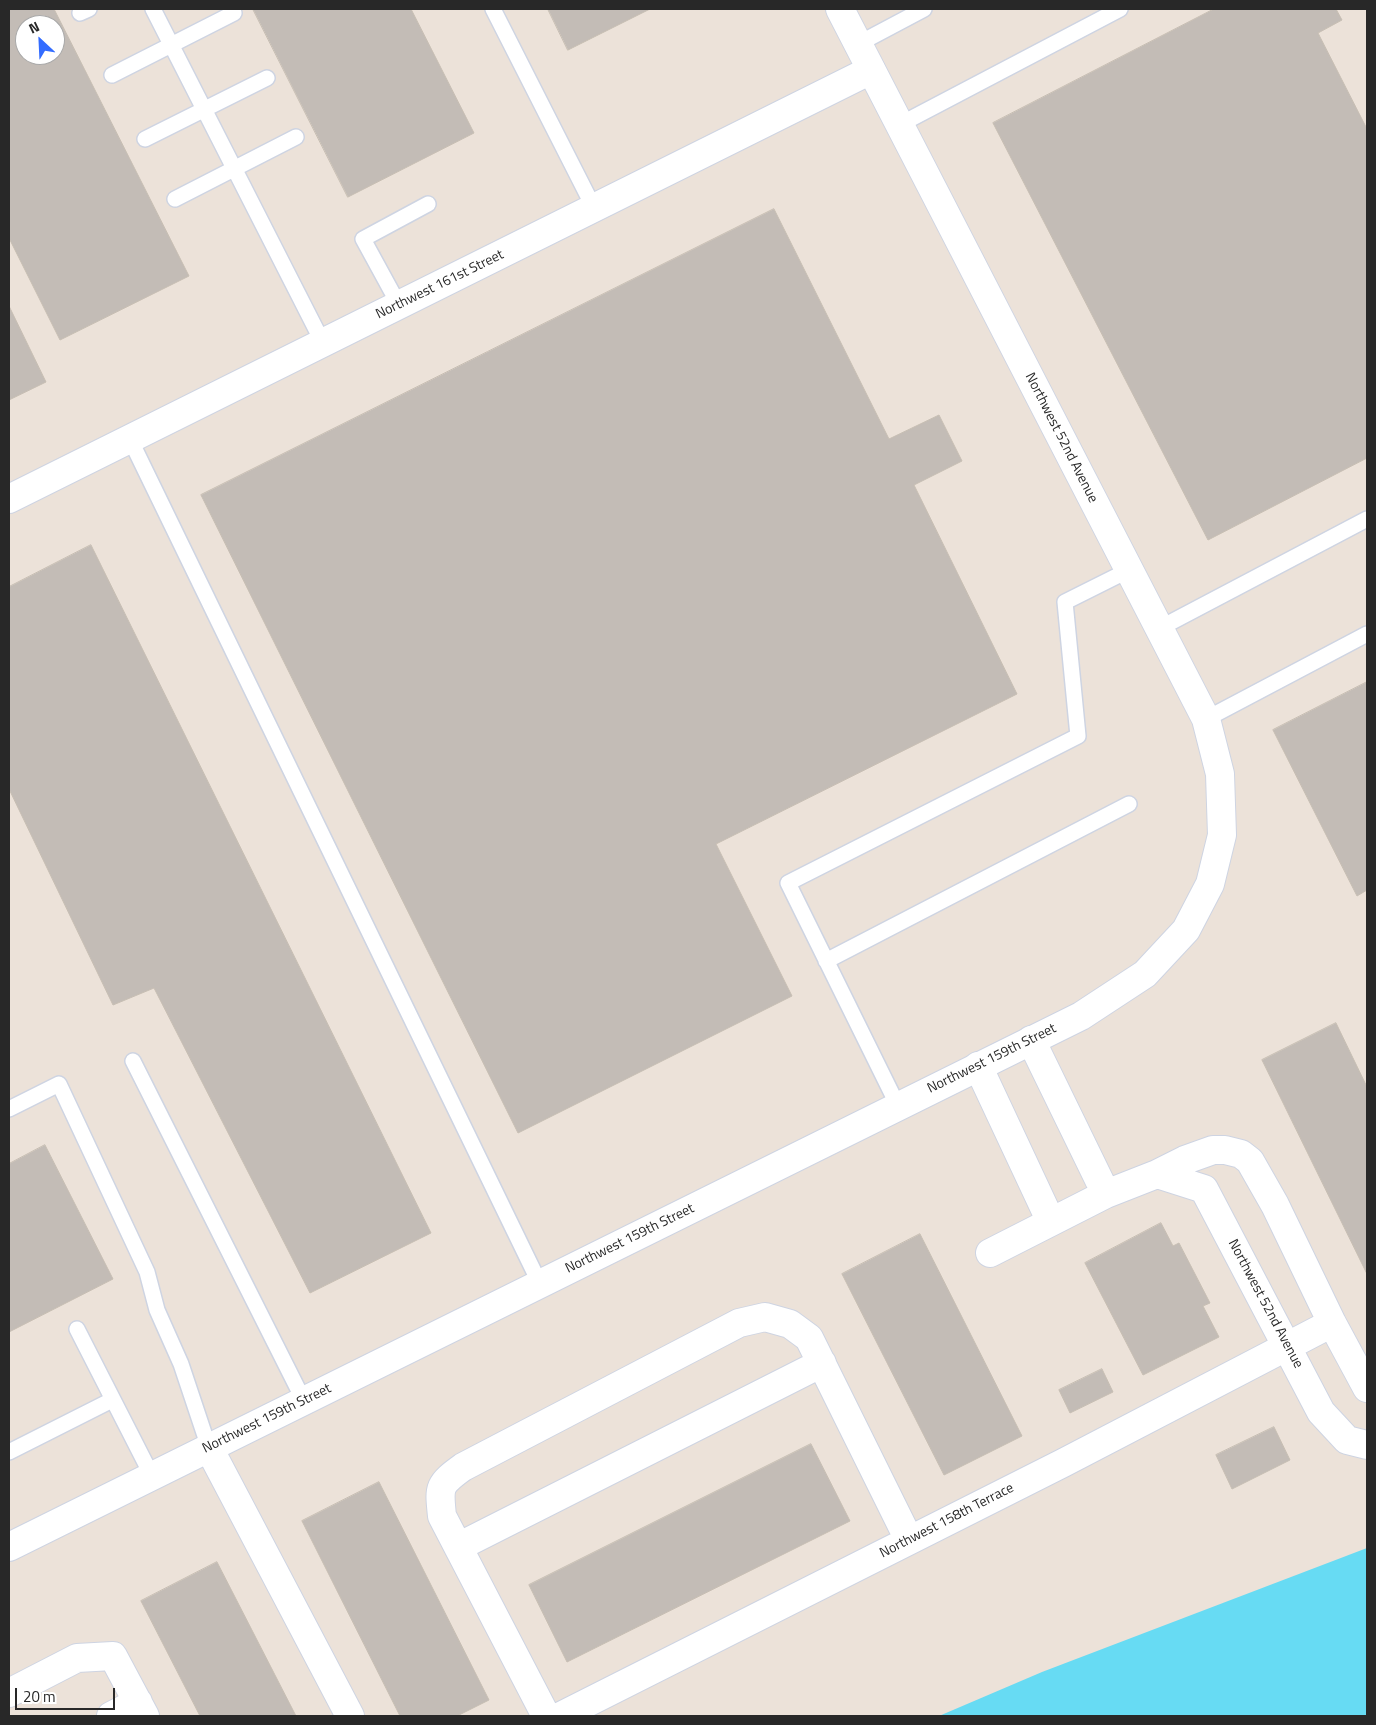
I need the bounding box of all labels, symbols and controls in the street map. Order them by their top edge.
north arrow [15,15,65,65]
text: N [25,15,43,38]
street label: Northwest 161st Street [373,247,507,323]
street label: Northwest 52nd Avenue [1021,370,1101,506]
street label: Northwest 159th Street [925,1020,1059,1098]
street label: Northwest 159th Street [563,1200,697,1278]
street label: Northwest 52nd Avenue [1224,1237,1306,1371]
street label: Northwest 159th Street [200,1380,334,1458]
street label: Northwest 158th Terrace [877,1480,1017,1562]
scale bar [18,1678,118,1710]
text: 20 m [23,1685,56,1708]

